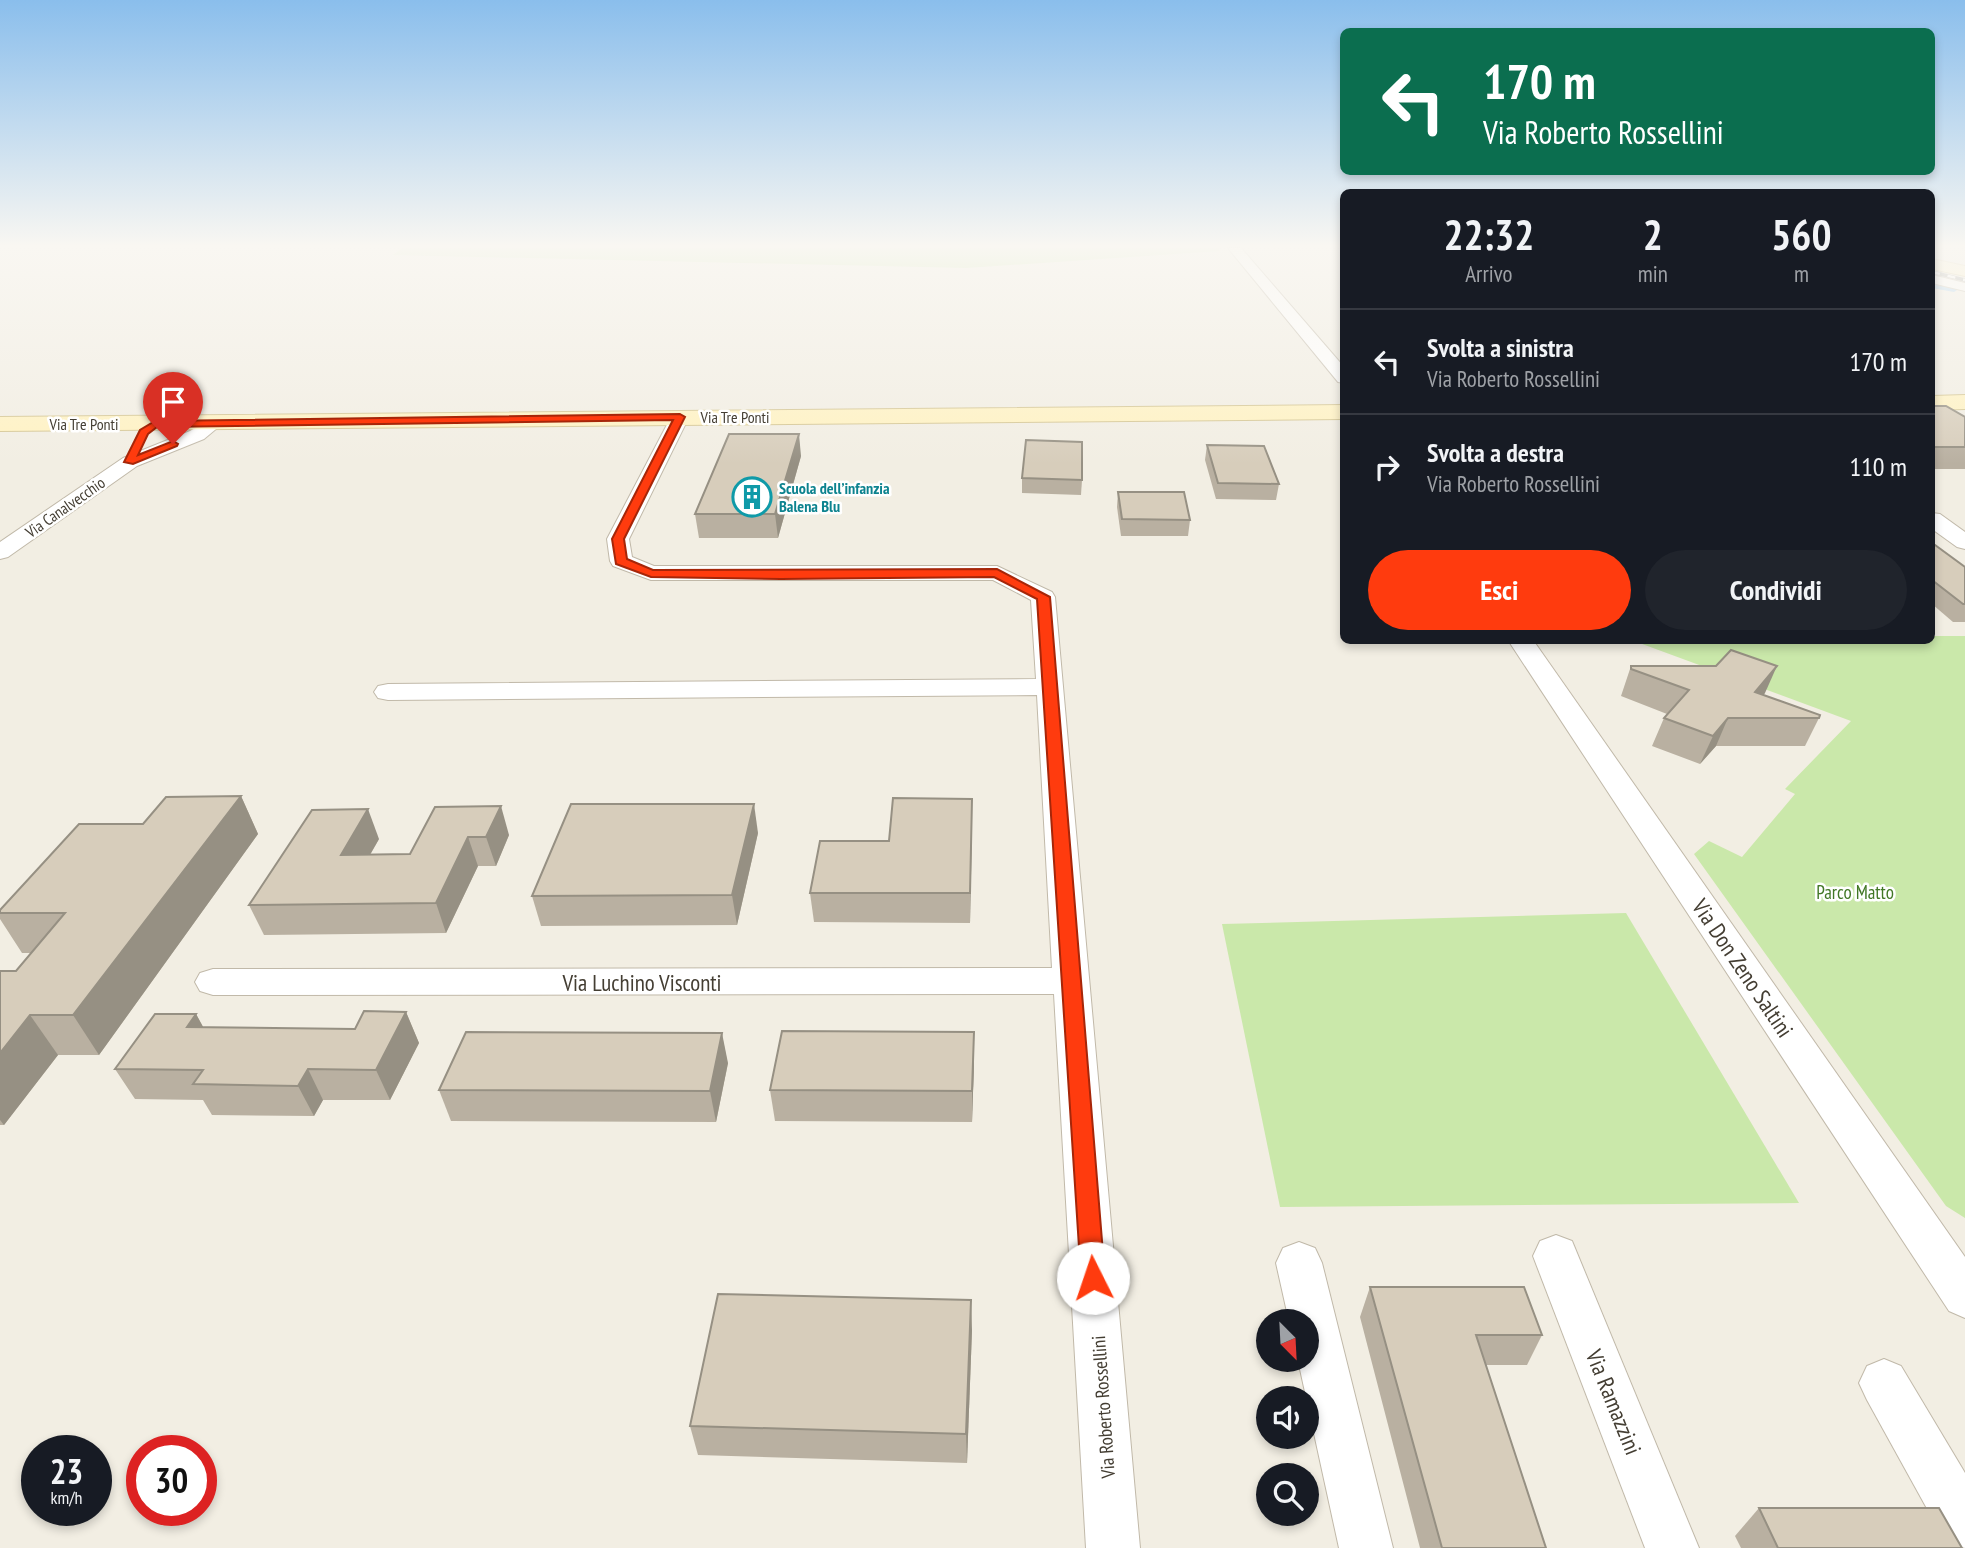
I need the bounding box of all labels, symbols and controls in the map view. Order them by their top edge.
text: 170 m [1483,49,1596,113]
icon: left [1368,56,1459,147]
text: Via Roberto Rossellini [1483,111,1724,153]
text: 22:32 [1443,207,1534,262]
text: 2 [1643,207,1663,262]
text: 560 [1771,207,1832,262]
text: Arrivo [1465,259,1513,288]
text: min [1638,259,1668,288]
text: m [1794,259,1809,288]
text: Svolta a sinistra [1427,331,1574,364]
icon: left [1368,343,1406,381]
text: 170 m [1849,345,1907,378]
text: Via Roberto Rossellini [1427,364,1600,393]
pin [143,372,203,444]
icon: arrive [154,383,192,421]
street label: Via Tre Ponti [700,407,770,427]
street label: Via Tre Ponti [49,414,119,434]
text: Svolta a destra [1427,436,1564,469]
icon: right [1368,448,1406,486]
text: 110 m [1849,450,1907,483]
text: Via Roberto Rossellini [1427,469,1600,498]
street label: Via Canalvecchio [21,472,109,542]
building icon: Scuola dell’infanzia Balena Blu [731,476,773,518]
place label: Scuola dell’infanzia Balena Blu [779,478,890,516]
button: Esci [1368,550,1631,630]
button: Condividi [1645,550,1907,630]
park label: Parco Matto [1816,880,1894,904]
street label: Via Don Zeno Saltini [1685,892,1800,1043]
street label: Via Luchino Visconti [561,968,722,997]
position arrow [1056,1241,1130,1315]
north arrow [1256,1309,1320,1372]
map controls [1256,1309,1319,1526]
street label: Via Roberto Rossellini [1086,1335,1120,1480]
street label: Via Ramazzini [1579,1344,1648,1459]
button: sound [1256,1386,1319,1449]
speed limit sign: 30 [126,1435,217,1526]
text: 23 [50,1448,83,1494]
button: search [1256,1463,1319,1526]
text: km/h [51,1486,82,1509]

